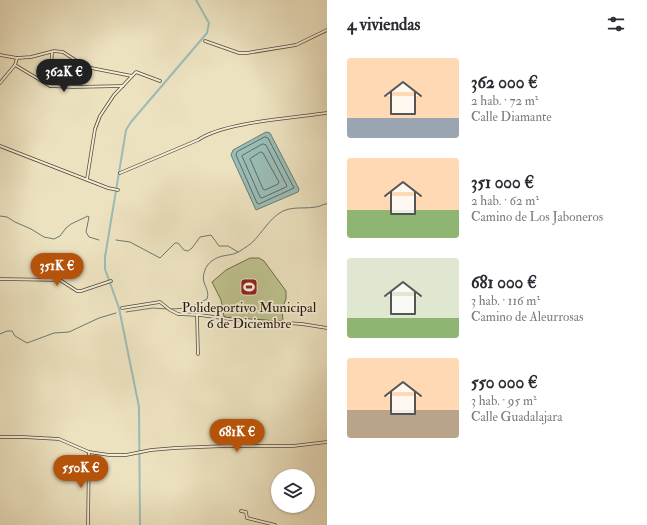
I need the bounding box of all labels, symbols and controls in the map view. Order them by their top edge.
icon: filters [605,13,627,35]
text: 4 viviendas [347,14,420,35]
pin: 362K € [31,59,97,93]
text: 362K € [45,64,83,80]
text: 362 000 € [471,72,538,93]
icon: home [379,74,427,122]
text: 2 hab. · 72 m² [471,93,538,109]
text: Calle Diamante [471,109,552,125]
text: 351 000 € [471,172,534,193]
icon: home [379,174,427,222]
text: 2 hab. · 62 m² [471,193,539,209]
text: Camino de Los Jaboneros [471,209,603,225]
pin: 351K € [24,253,90,287]
text: 351K € [40,258,74,274]
text: 681 000 € [471,272,537,293]
icon: home [379,274,427,322]
sports icon: Polideportivo Municipal 6 de Diciembre [239,277,259,297]
text: 3 hab. · 116 m² [471,293,540,309]
place label: Polideportivo Municipal 6 de Diciembre [182,299,317,332]
text: Camino de Aleurrosas [471,309,583,325]
text: 550 000 € [471,372,538,393]
icon: home [379,374,427,422]
text: 3 hab. · 95 m² [471,393,537,409]
text: Calle Guadalajara [471,409,563,425]
pin: 681K € [204,419,270,453]
text: 681K € [219,424,255,440]
pin: 550K € [48,455,114,489]
text: 550K € [62,460,100,476]
map controls [271,469,315,513]
button: layers [271,469,315,513]

